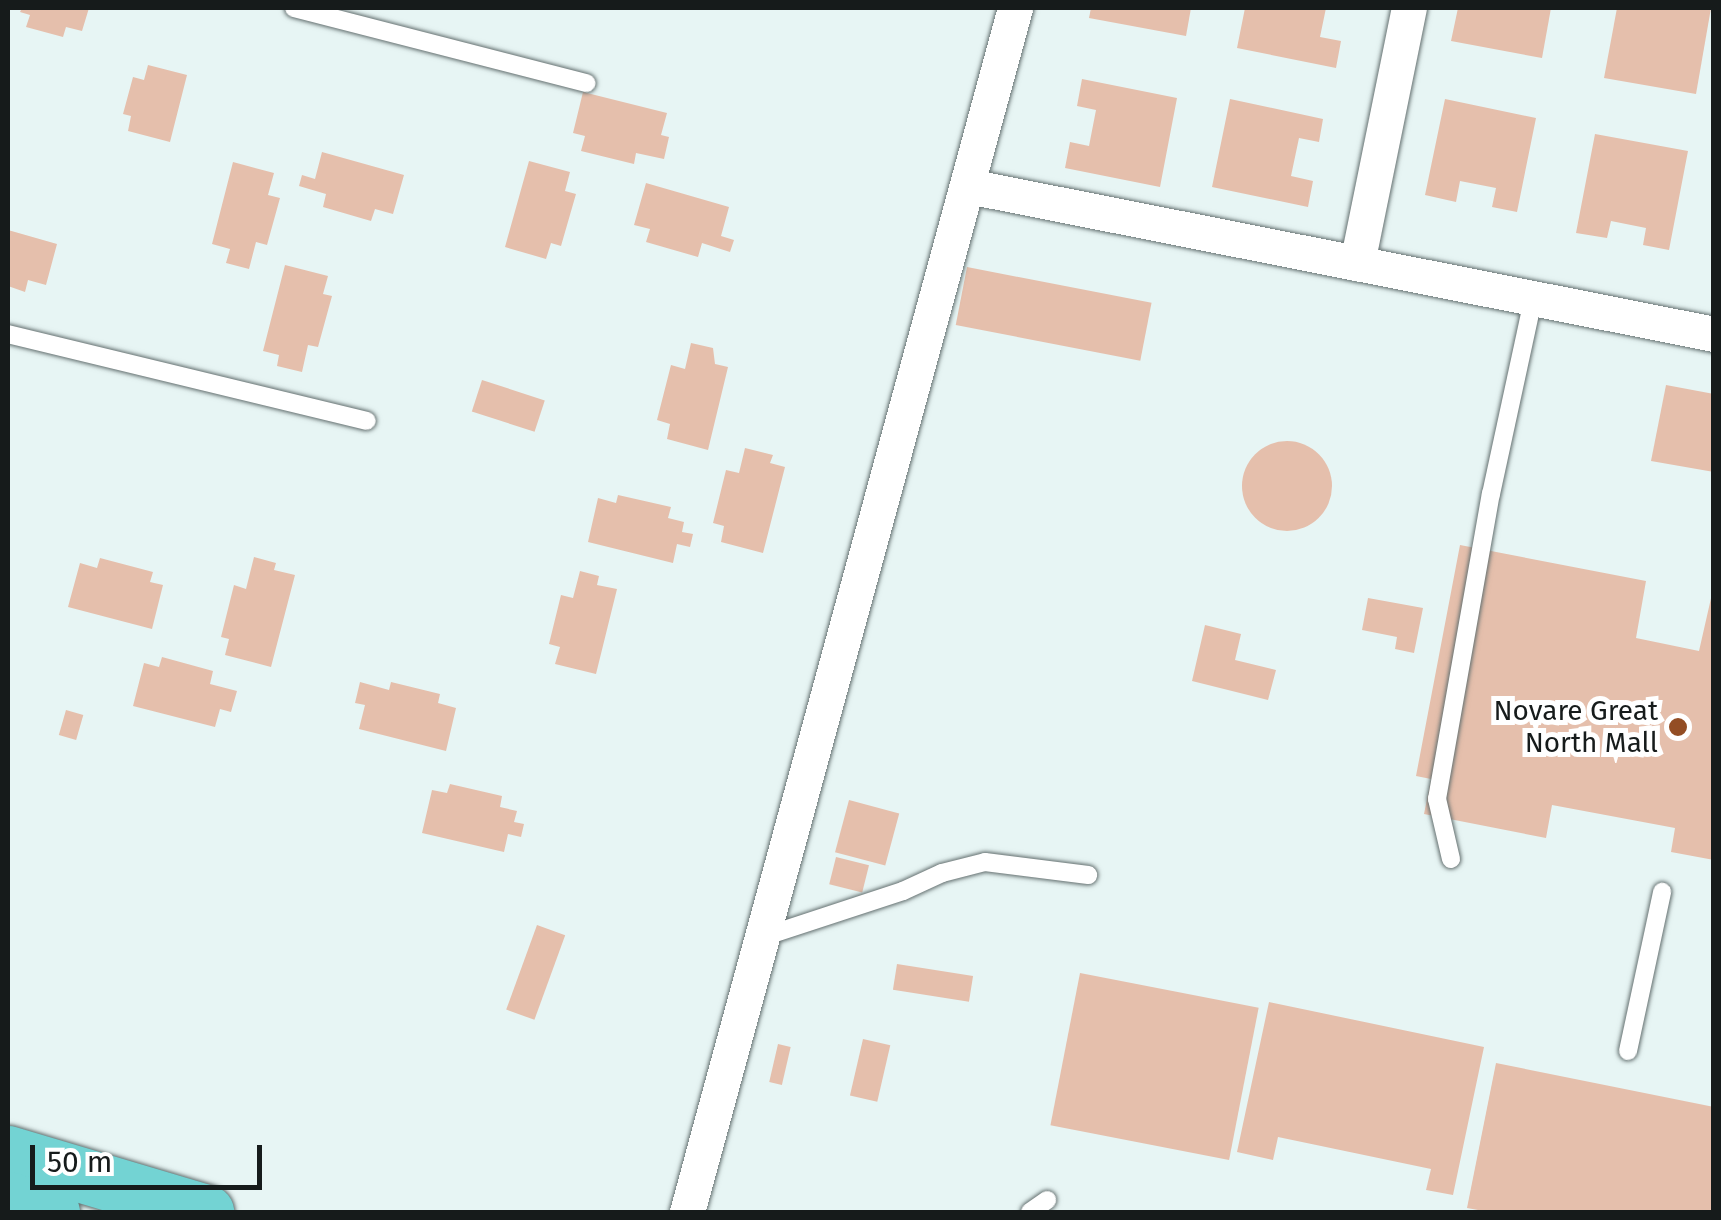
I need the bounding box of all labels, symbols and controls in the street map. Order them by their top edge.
place label: Novare Great North Mall [1493,694,1658,760]
marker: Novare Great North Mall [1667,716,1689,738]
scale bar [35,1125,268,1187]
text: 50 m [47,1144,112,1180]

